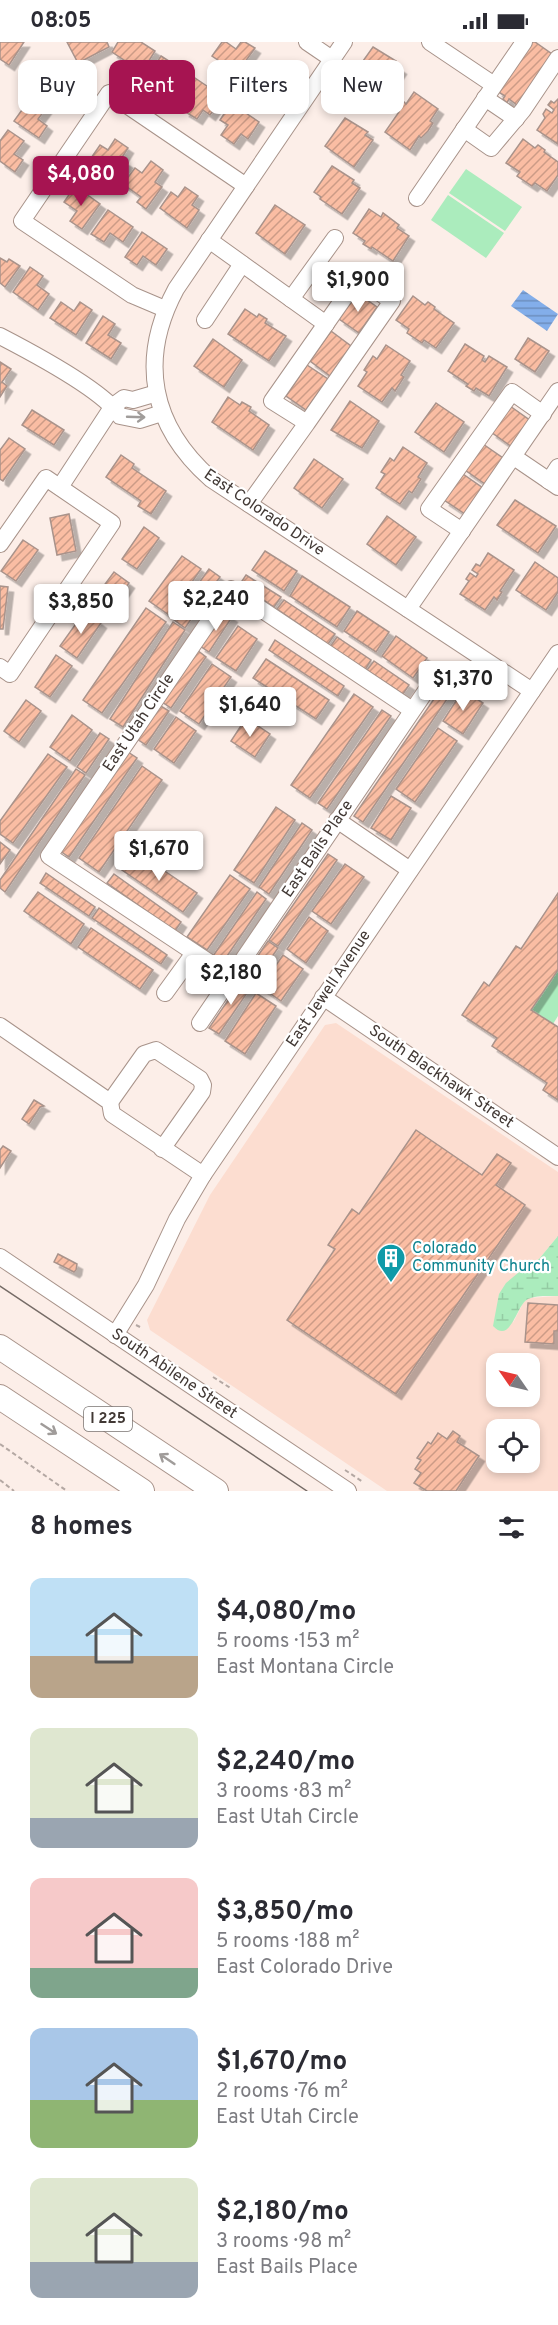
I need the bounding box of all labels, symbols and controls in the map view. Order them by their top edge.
text: 08:05 [30,8,92,35]
chip: Buy [18,60,97,114]
chip: Rent [109,60,195,114]
chip: Filters [207,60,309,114]
chip: New [321,60,404,114]
pin: $4,080 [32,156,130,207]
text: $4,080 [47,162,115,188]
pin: $1,900 [309,262,407,313]
text: $1,900 [326,268,390,294]
one-way arrow [125,412,145,423]
street label: East Colorado Drive [200,465,328,561]
pin: $2,240 [167,581,265,632]
pin: $3,850 [32,584,130,635]
text: $2,240 [182,587,250,613]
text: $3,850 [48,590,114,616]
pin: $1,370 [414,661,512,712]
text: $1,370 [433,667,493,693]
street label: East Utah Circle [99,670,179,776]
pin: $1,640 [201,687,299,738]
text: $1,640 [218,693,282,719]
street label: East Bails Place [278,796,358,902]
pin: $1,670 [110,831,208,882]
text: $1,670 [128,837,190,863]
street label: East Jewell Avenue [282,927,376,1051]
pin: $2,180 [182,955,280,1006]
text: $2,180 [200,961,262,987]
street label: South Blackhawk Street [365,1021,517,1133]
place label: Colorado Community Church [412,1239,550,1277]
building icon: Colorado Community Church [375,1242,407,1284]
street label: South Abilene Street [107,1324,241,1424]
north arrow [486,1353,540,1407]
map controls [486,1353,540,1473]
road number: I 225 [84,1407,132,1431]
button: locate [486,1419,540,1473]
one-way arrow [40,1423,57,1435]
one-way arrow [159,1452,176,1465]
text: 8 homes [30,1511,133,1544]
icon: filters [495,1511,528,1544]
text: $4,080/mo [216,1596,356,1629]
icon: home [78,1602,150,1674]
text: 5 rooms · 153 m² [216,1629,359,1655]
text: East Montana Circle [216,1655,394,1681]
text: $2,240/mo [216,1746,355,1779]
icon: home [78,1752,150,1824]
text: 3 rooms · 83 m² [216,1779,351,1805]
text: East Utah Circle [216,1805,359,1831]
text: $3,850/mo [216,1896,354,1929]
icon: home [78,1902,150,1974]
text: 5 rooms · 188 m² [216,1929,359,1955]
text: East Colorado Drive [216,1955,393,1981]
text: $1,670/mo [216,2046,347,2079]
icon: home [78,2052,150,2124]
text: 2 rooms · 76 m² [216,2079,348,2105]
text: East Utah Circle [216,2105,359,2131]
text: $2,180/mo [216,2196,349,2229]
icon: home [78,2202,150,2274]
text: 3 rooms · 98 m² [216,2229,351,2255]
text: East Bails Place [216,2255,358,2281]

